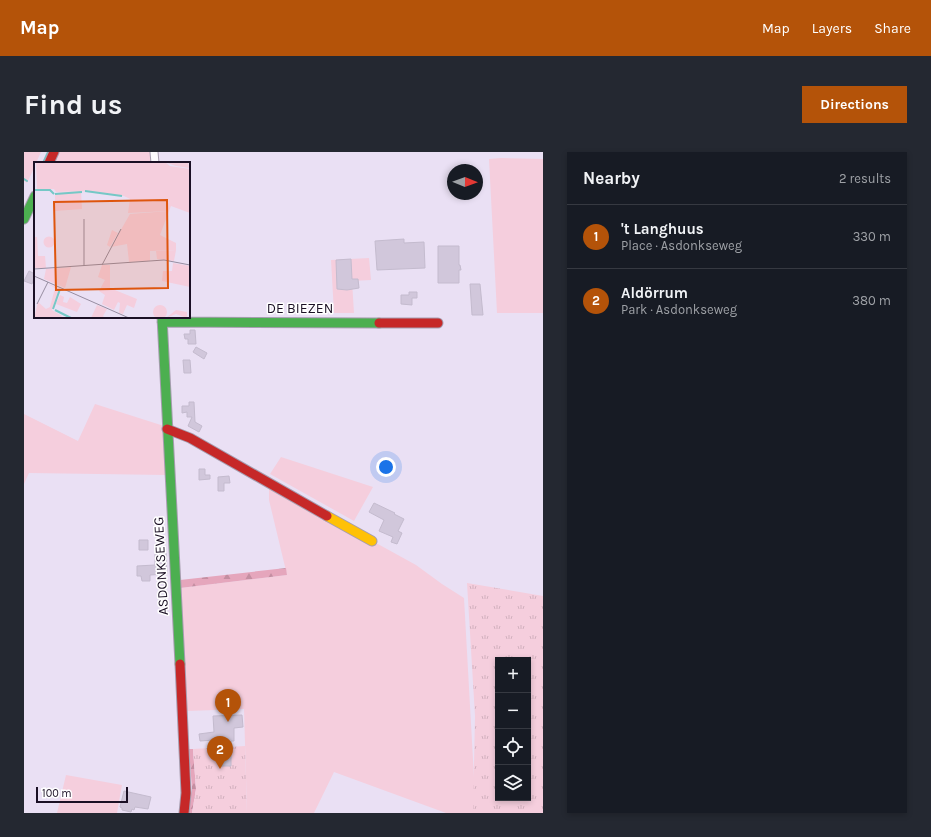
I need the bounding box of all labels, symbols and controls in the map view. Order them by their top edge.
text: Map [20,17,59,39]
text: Map [762,20,790,37]
text: Layers [812,20,852,37]
text: Share [874,20,911,37]
button: Directions [802,86,907,123]
text: Find us [24,88,123,121]
inset map [34,162,190,318]
north arrow [447,164,483,200]
text: Nearby [583,168,640,188]
text: 2 results [839,171,891,186]
text: 't Langhuus [621,220,704,238]
text: 1 [594,229,598,244]
text: 330 m [853,229,891,244]
text: Place · Asdonkseweg [621,238,742,253]
text: Aldörrum [621,284,688,302]
text: 2 [592,293,600,308]
text: 380 m [852,293,891,308]
street label: DE BIEZEN [267,300,333,317]
text: Park · Asdonkseweg [621,302,737,317]
your location [376,457,396,477]
street label: ASDONKSEWEG [150,516,172,616]
map controls [495,657,531,801]
button: + [495,657,531,693]
pin: 1 [215,689,241,722]
button: − [495,693,531,729]
button: locate [495,729,531,765]
pin: 2 [207,736,233,769]
button: layers [495,765,531,801]
scale bar [36,785,128,804]
text: 100 m [42,787,72,800]

